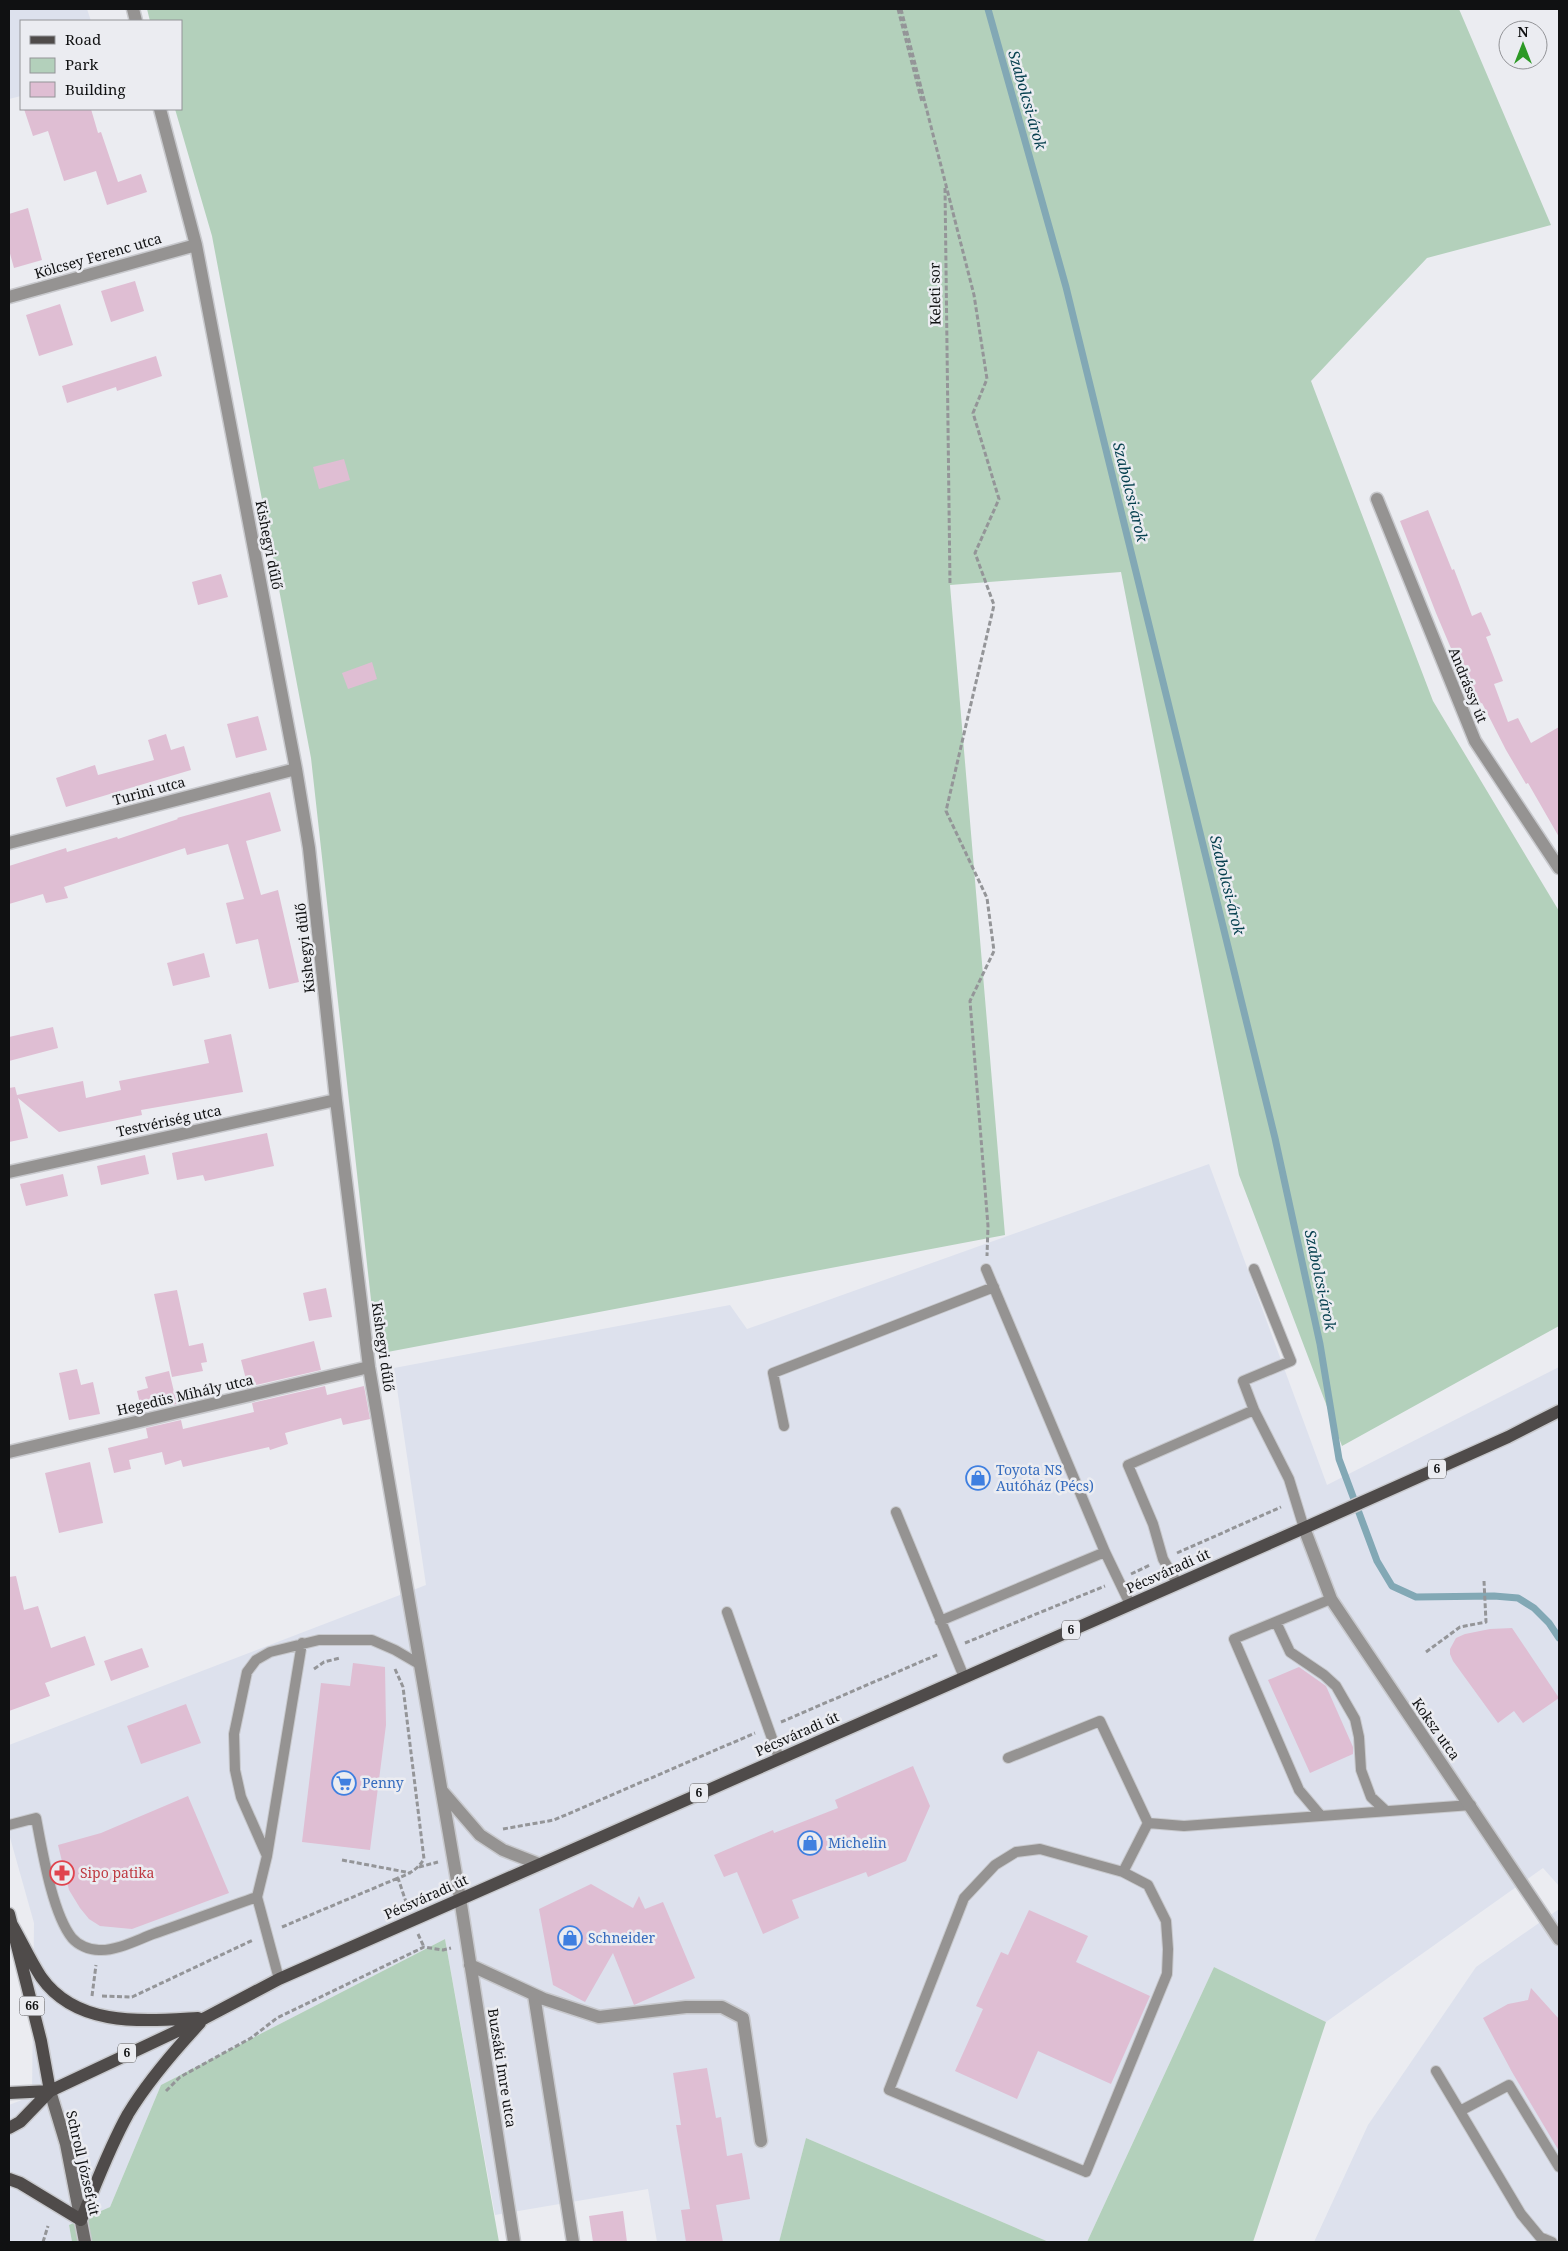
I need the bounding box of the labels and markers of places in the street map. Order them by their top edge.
place label: Toyota NS Autóház (Pécs) [996,1460,1094,1495]
shop icon: Toyota NS Autóház (Pécs) [965,1465,991,1491]
supermarket icon: Penny [331,1770,357,1796]
place label: Penny [362,1773,404,1792]
shop icon: Michelin [797,1830,823,1856]
place label: Michelin [828,1833,887,1852]
pharmacy icon: Sipo patika [49,1860,75,1886]
place label: Sipo patika [80,1863,154,1882]
shop icon: Schneider [557,1925,583,1951]
place label: Schneider [588,1928,655,1947]

